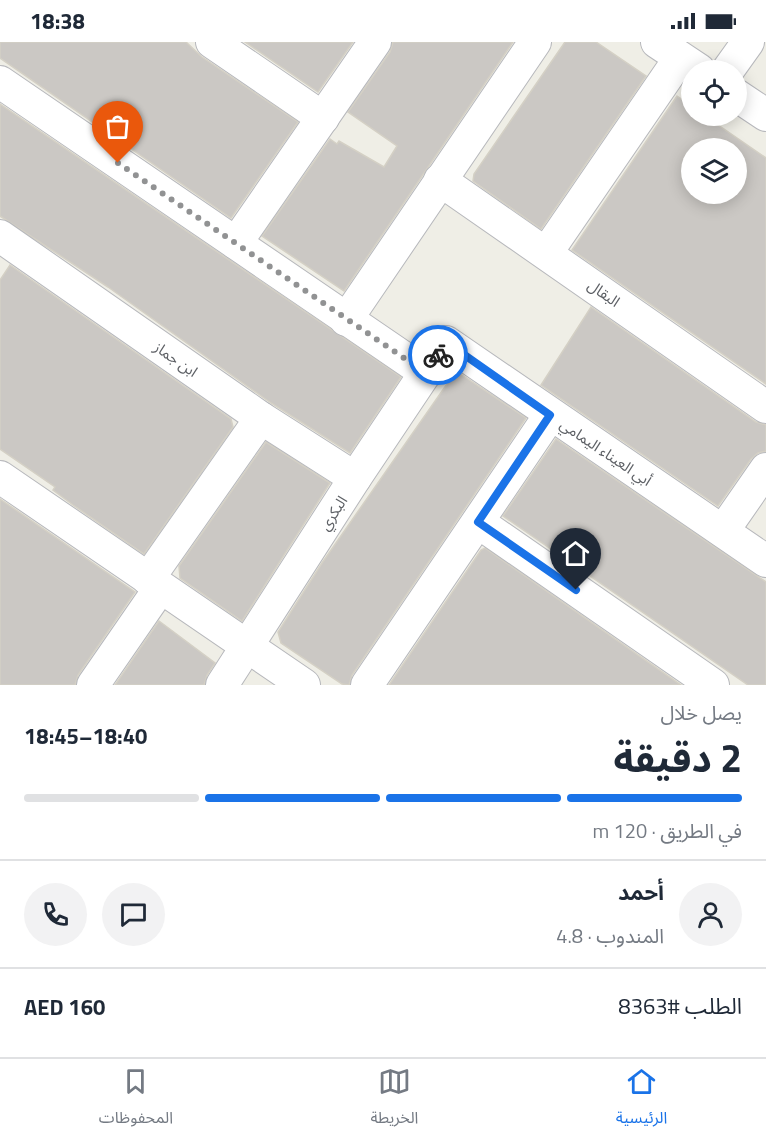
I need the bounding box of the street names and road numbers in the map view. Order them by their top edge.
street label: البقال [583,274,625,312]
street label: ابن جماز [148,335,203,383]
street label: أبي العيناء اليمامي [555,413,657,492]
street label: البكري [313,491,353,535]

